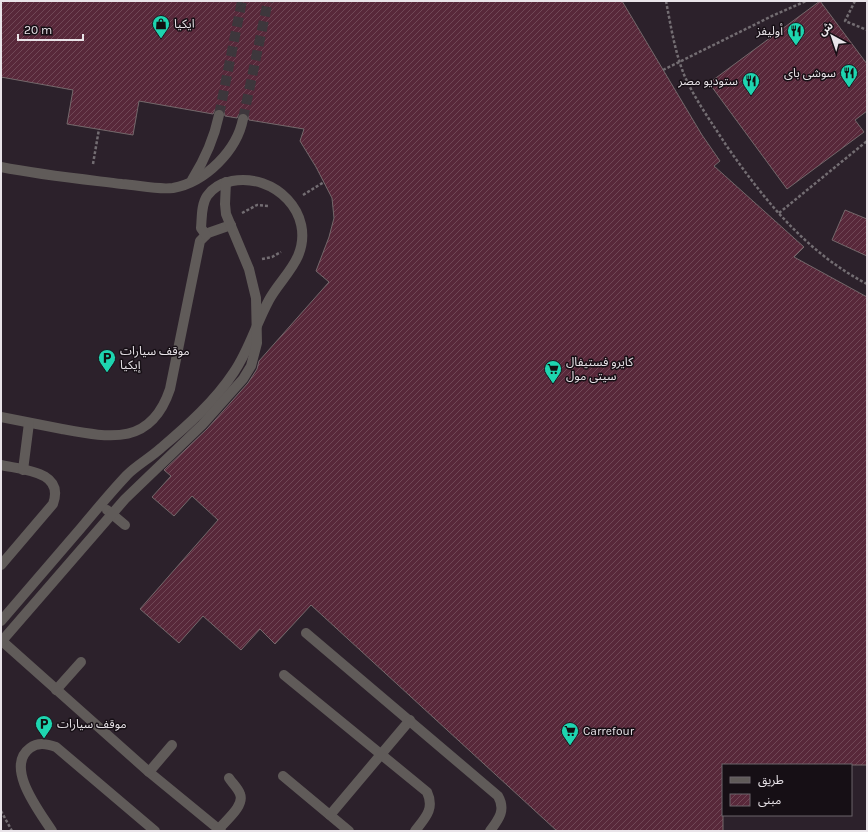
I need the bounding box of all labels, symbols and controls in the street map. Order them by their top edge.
shop icon: ايكيا [151,14,171,39]
scale bar [18,16,83,42]
north arrow [812,16,852,56]
place label: ايكيا [174,17,195,31]
text: ش [816,19,836,39]
restaurant icon: أوليفز [786,21,806,46]
text: 20 m [24,23,52,37]
place label: أوليفز [756,23,783,38]
restaurant icon: سوشى باى [839,63,859,88]
place label: سوشى باى [784,66,836,80]
restaurant icon: ستوديو مصر [741,71,761,96]
place label: ستوديو مصر [677,74,738,88]
place label: موقف سيارات إيكيا [120,344,190,373]
parking icon: موقف سيارات إيكيا [97,348,117,373]
place label: كايرو فستيفال سيتى مول [566,355,634,383]
supermarket icon: كايرو فستيفال سيتى مول [543,359,563,384]
parking icon: موقف سيارات [34,714,54,739]
place label: موقف سيارات [57,717,127,731]
supermarket icon: Carrefour [560,721,580,746]
place label: Carrefour [583,724,635,738]
legend [722,764,852,816]
text: طريق [758,773,784,788]
text: مبنى [758,793,781,807]

